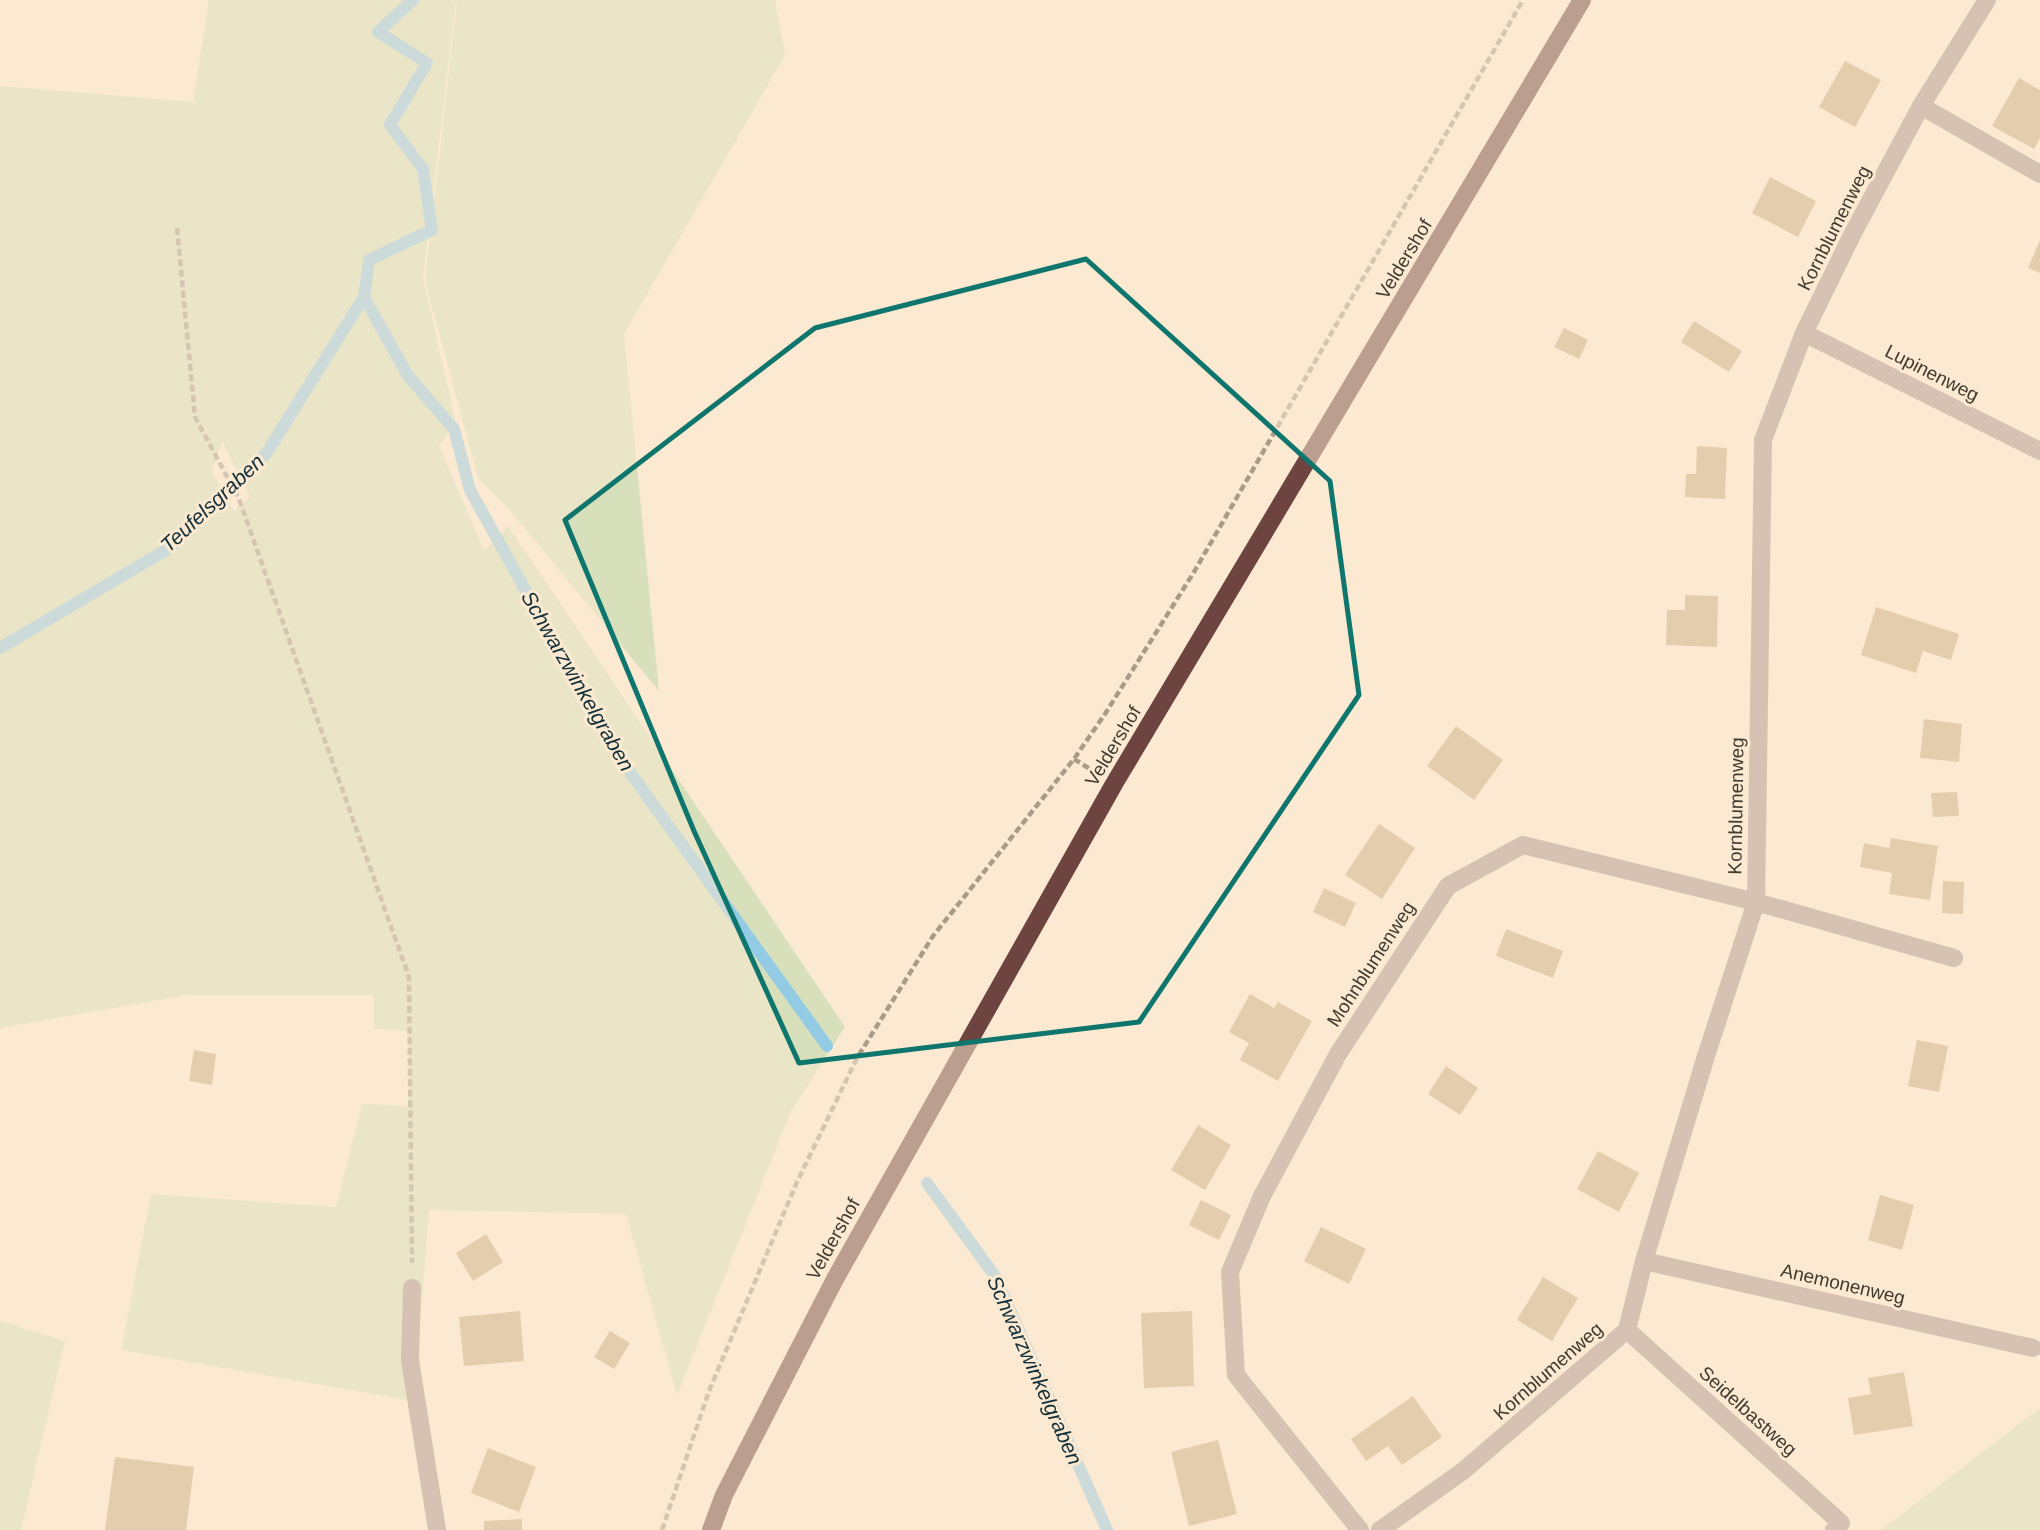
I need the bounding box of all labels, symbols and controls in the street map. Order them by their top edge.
street label: Kornblumenweg [1793,162,1875,294]
street label: Veldershof [1372,214,1436,303]
street label: Lupinenweg [1882,340,1982,406]
water label: Teufelsgraben [156,449,268,557]
water label: Schwarzwinkelgraben [517,587,639,775]
street label: Veldershof [1081,701,1145,790]
street label: Kornblumenweg [1724,737,1748,875]
street label: Mohnblumenweg [1323,898,1419,1030]
street label: Veldershof [802,1194,864,1283]
street label: Anemonenweg [1779,1260,1907,1308]
water label: Schwarzwinkelgraben [983,1272,1087,1468]
street label: Kornblumenweg [1489,1318,1607,1424]
street label: Seidelbastweg [1695,1362,1801,1460]

